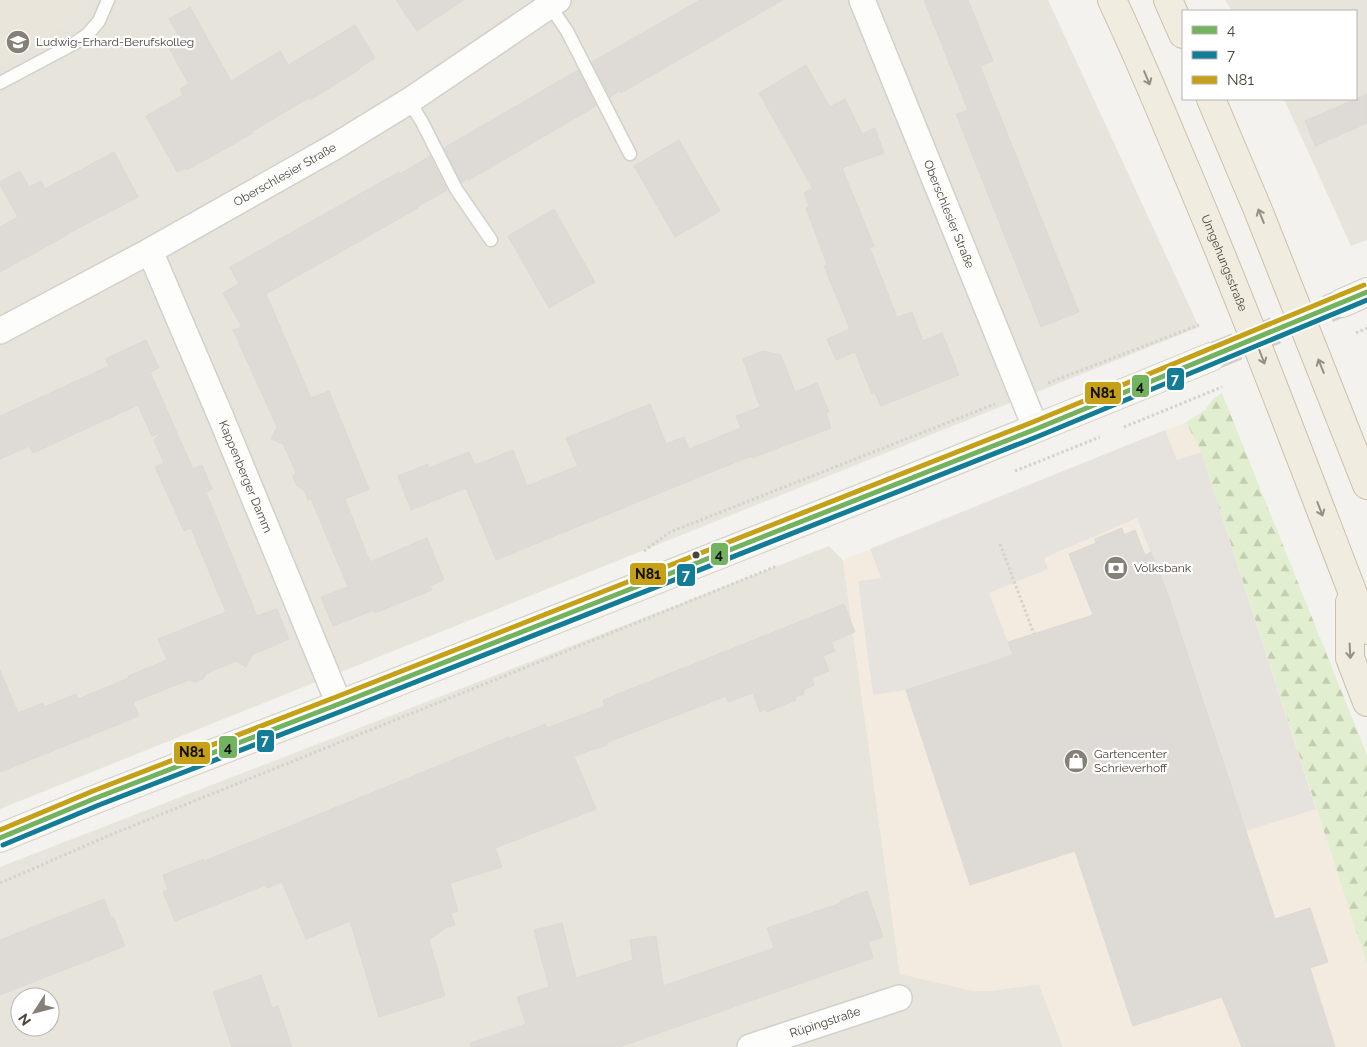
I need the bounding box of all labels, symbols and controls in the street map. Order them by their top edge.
legend [1182,10,1357,100]
text: 4 [1227,21,1235,39]
school or university icon: Ludwig-Erhard-Berufskolleg [5,29,31,55]
place label: Ludwig-Erhard-Berufskolleg [36,35,194,49]
text: 7 [1227,46,1235,64]
one-way arrow [1143,70,1152,85]
text: N81 [1227,71,1254,89]
street label: Oberschlesier Straße [231,140,339,209]
street label: Oberschlesier Straße [921,158,977,270]
one-way arrow [1255,208,1264,223]
street label: Umgehungsstraße [1198,213,1250,313]
one-way arrow [1258,349,1267,365]
one-way arrow [1316,359,1325,375]
line badge: 7 [1166,367,1185,391]
text: 7 [1171,371,1179,387]
line badge: 4 [1131,374,1150,398]
text: 4 [1136,378,1144,394]
line badge: N81 [1084,381,1122,405]
text: N81 [1090,385,1116,401]
street label: Kappenberger Damm [216,418,275,535]
one-way arrow [1316,501,1325,516]
line badge: 4 [710,542,729,566]
text: 4 [715,546,723,562]
unlabelled marker [691,550,701,560]
bank icon: Volksbank [1103,555,1129,581]
place label: Volksbank [1134,561,1192,575]
line badge: N81 [629,562,667,586]
line badge: 7 [676,563,696,587]
text: N81 [635,566,661,582]
text: 7 [682,567,690,583]
one-way arrow [1346,643,1355,659]
line badge: 7 [256,729,275,753]
text: 7 [261,732,269,748]
line badge: 4 [218,735,238,759]
text: 4 [224,739,232,755]
line badge: N81 [173,741,211,765]
text: N81 [179,744,205,760]
place label: Gartencenter Schrieverhoff [1094,747,1168,775]
shop icon: Gartencenter Schrieverhoff [1063,748,1089,774]
north arrow [10,987,60,1037]
street label: Rüpingstraße [788,1004,862,1040]
text: N [15,1011,34,1029]

